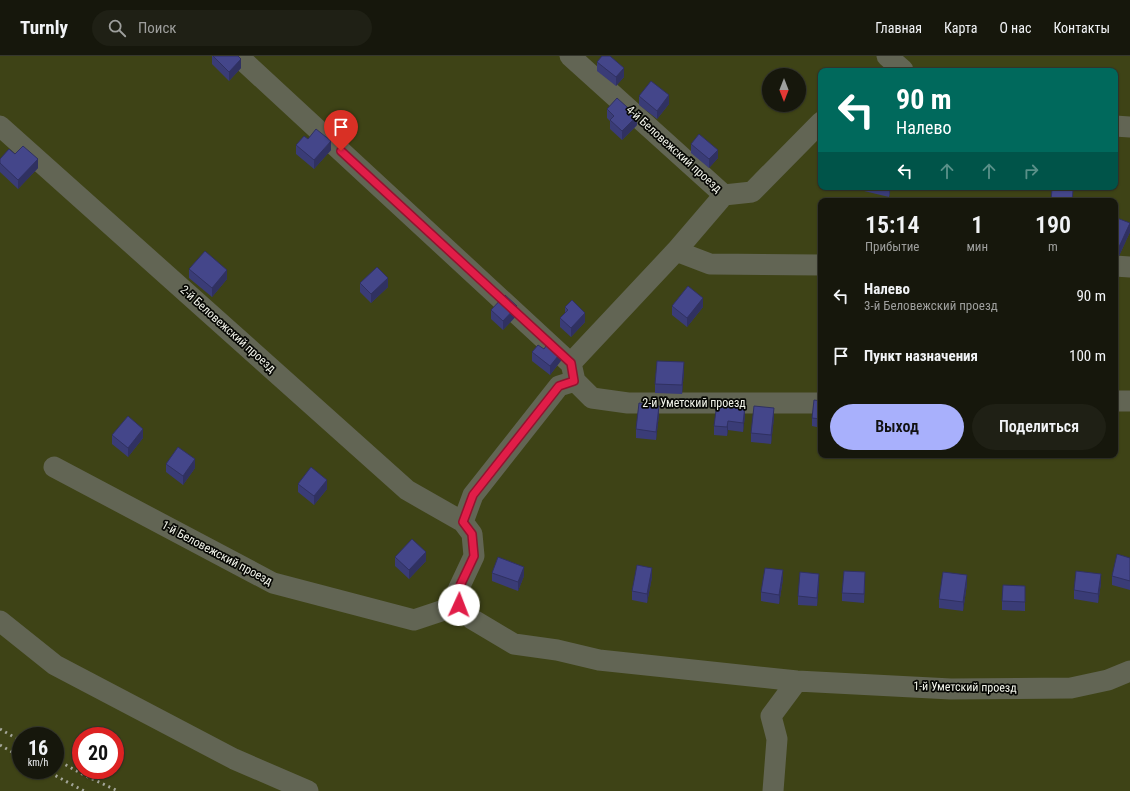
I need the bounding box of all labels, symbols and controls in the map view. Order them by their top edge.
search box [92,10,372,46]
text: Turnly [20,16,68,39]
icon: search [106,17,128,39]
text: Поиск [138,19,177,37]
text: Главная [875,20,922,36]
text: Карта [944,20,977,36]
text: О нас [999,20,1031,36]
text: Контакты [1053,20,1110,36]
north arrow [762,68,806,112]
map controls [762,68,806,112]
text: 90 m [896,83,952,116]
icon: left [830,84,882,136]
street label: 4-й Беловежский проезд [623,103,725,196]
pin [324,110,358,151]
icon: arrive [330,116,352,138]
text: Налево [896,117,952,138]
icon: left [894,160,916,182]
icon: ahead [936,160,958,182]
icon: ahead [978,160,1000,182]
icon: right [1020,160,1042,182]
text: 15:14 [865,211,920,239]
text: 1 [971,211,983,239]
text: 190 [1035,211,1071,239]
text: Прибытие [865,239,919,254]
text: мин [966,239,988,254]
text: m [1048,239,1058,254]
text: Налево [864,280,910,298]
street label: 2-й Беловежский проезд [177,283,279,376]
icon: left [830,285,852,307]
text: 90 m [1076,287,1106,305]
text: 3-й Беловежский проезд [864,298,998,313]
icon: arrive [830,345,852,367]
text: Пункт назначения [864,347,978,365]
text: 100 m [1069,347,1106,365]
street label: 2-й Уметский проезд [642,396,746,410]
button: Выход [830,404,964,450]
button: Поделиться [972,404,1106,450]
street label: 1-й Беловежский проезд [159,518,275,588]
position arrow [438,584,480,626]
street label: 1-й Уметский проезд [913,679,1017,695]
speed limit sign: 20 [72,727,124,779]
text: 16 [28,736,48,760]
text: km/h [28,757,48,768]

